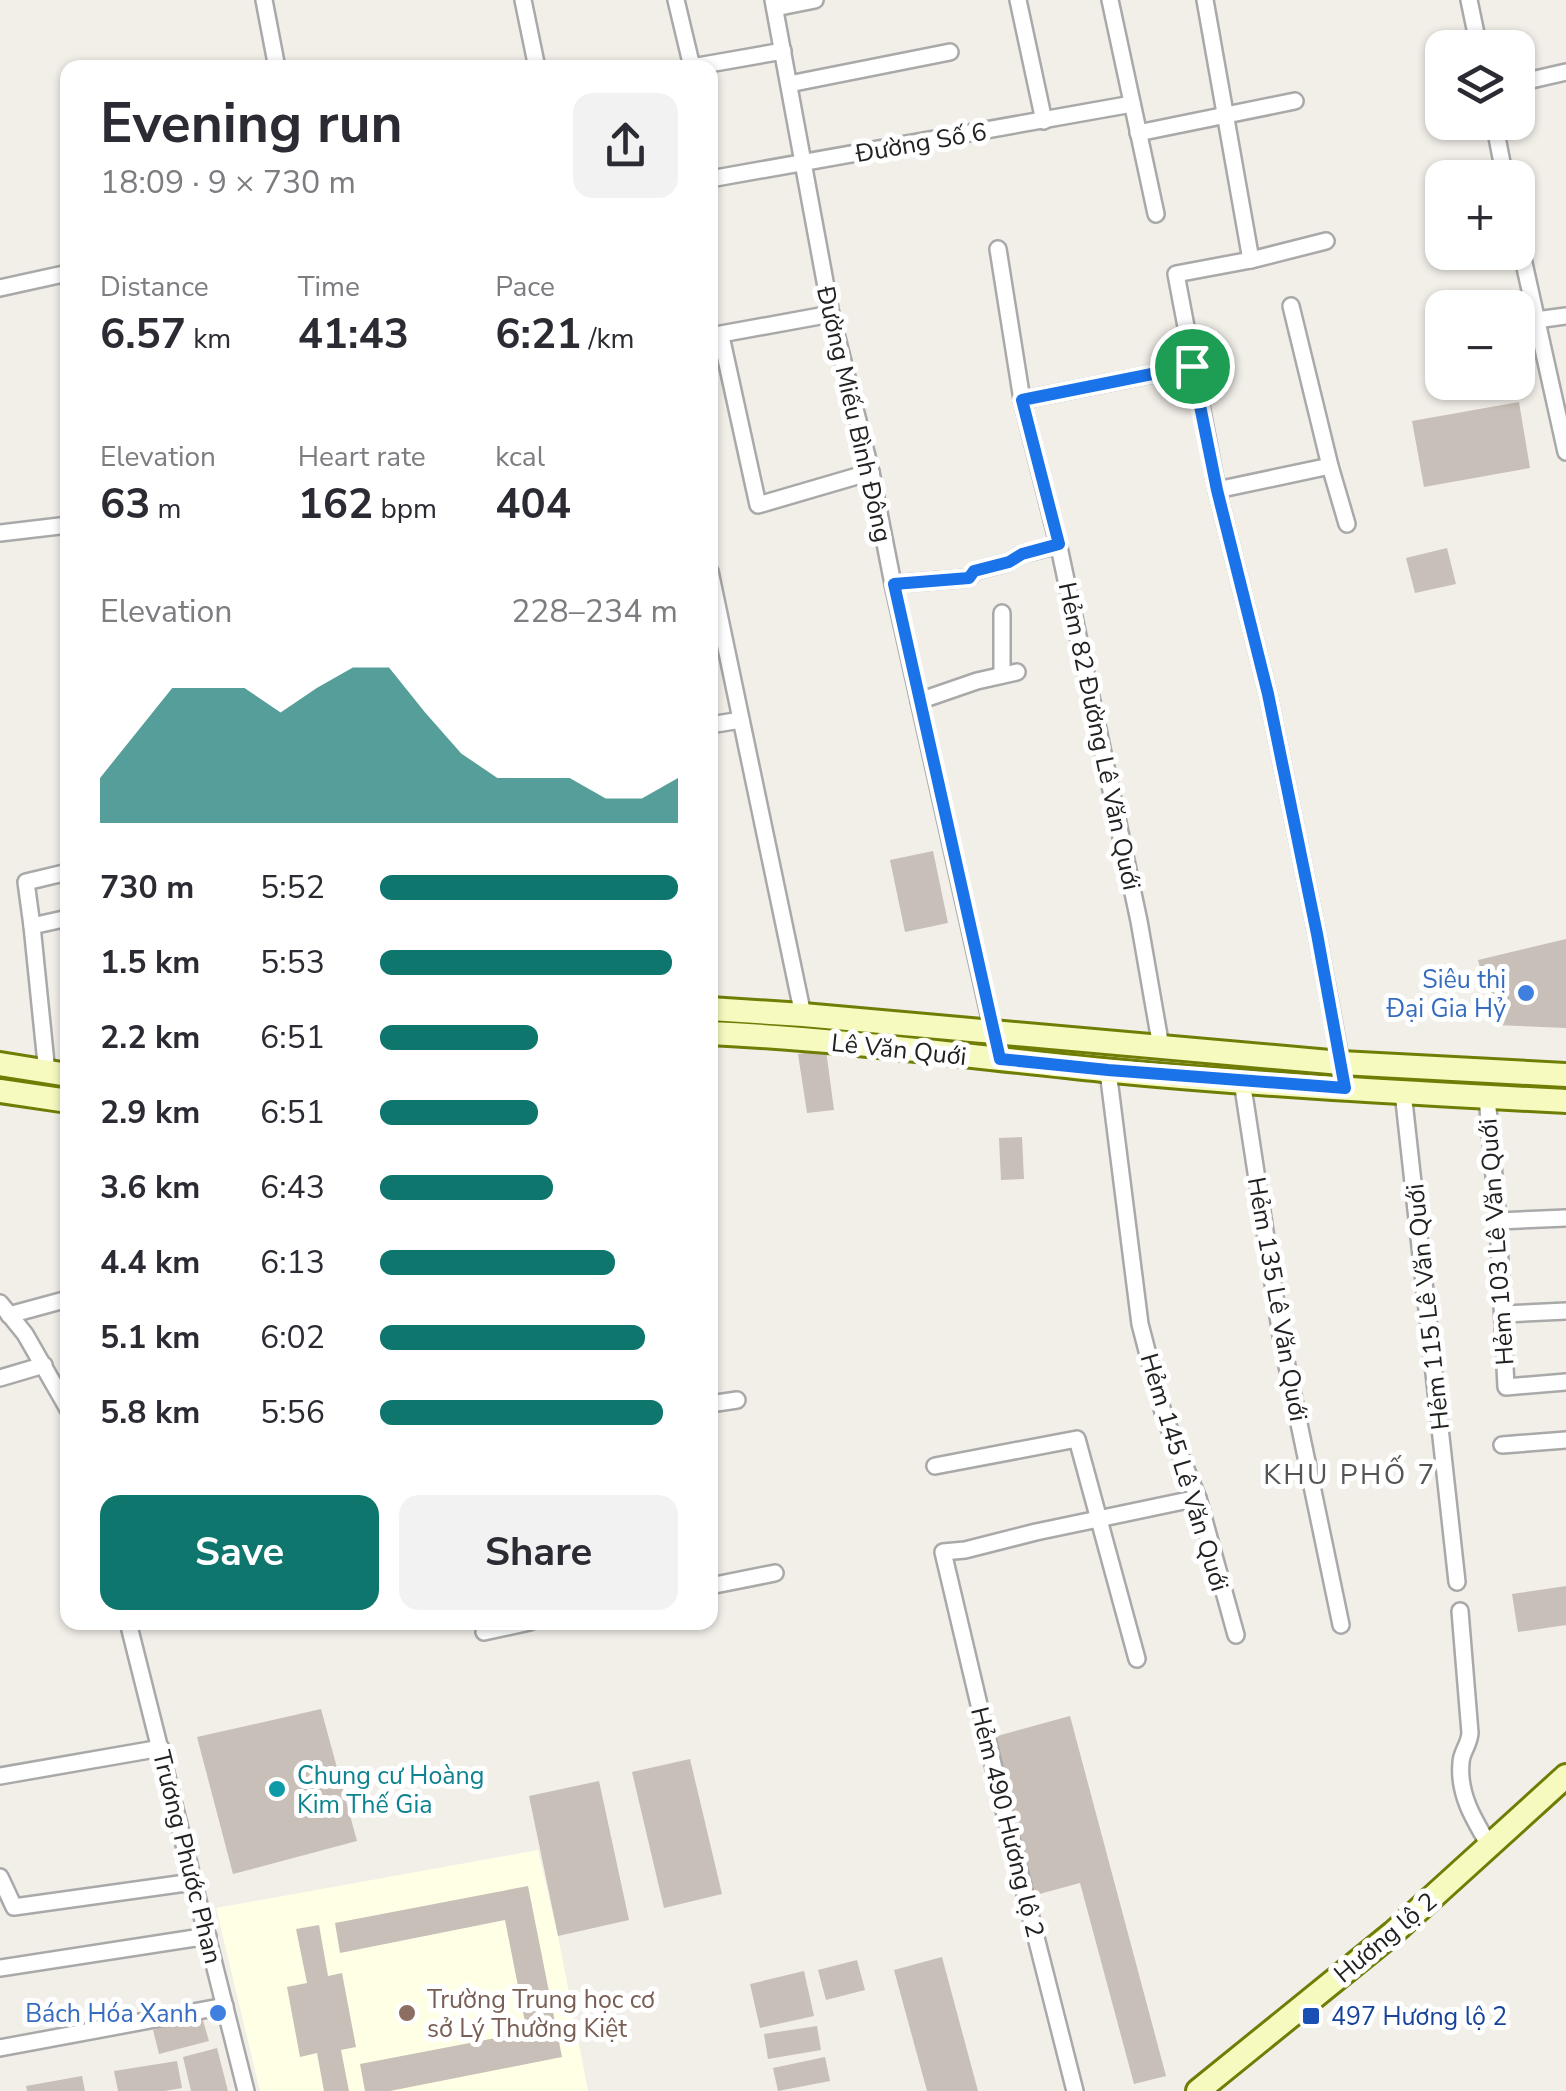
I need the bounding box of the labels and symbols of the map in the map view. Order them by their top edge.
street label: Đường Số 6 [852,115,989,171]
street label: Đường Miếu Bình Đông [808,282,900,545]
pin [1150,324,1235,409]
street label: Hẻm 82 Đường Lê Văn Quới [1050,579,1148,893]
place label: Siêu thị Đại Gia Hỷ [1385,963,1506,1026]
marker: Siêu thị Đại Gia Hỷ [1515,982,1537,1004]
street label: Lê Văn Quới [830,1026,968,1074]
street label: Hẻm 103 Lê Văn Quới [1471,1117,1523,1366]
street label: Hẻm 135 Lê Văn Quới [1239,1174,1315,1424]
street label: Hẻm 115 Lê Văn Quới [1398,1182,1458,1432]
street label: Hẻm 145 Lê Văn Quới [1132,1349,1236,1596]
district label: KHU PHỐ 7 [1263,1455,1437,1494]
street label: Hẻm 490 Hương lộ 2 [962,1703,1052,1941]
street label: Trương Phước Phan [144,1747,230,1967]
place label: Chung cư Hoàng Kim Thế Gia [297,1759,484,1822]
marker: Chung cư Hoàng Kim Thế Gia [266,1778,288,1800]
street label: Hương lộ 2 [1327,1885,1444,1991]
place label: Trường Trung học cơ sở Lý Thường Kiệt [427,1983,655,2046]
place label: Bách Hóa Xanh [25,1997,198,2031]
place label: 497 Hương lộ 2 [1331,2000,1507,2034]
marker: Bách Hóa Xanh [207,2002,229,2024]
marker: Trường Trung học cơ sở Lý Thường Kiệt [396,2002,418,2024]
marker: 497 Hương lộ 2 [1300,2005,1322,2027]

